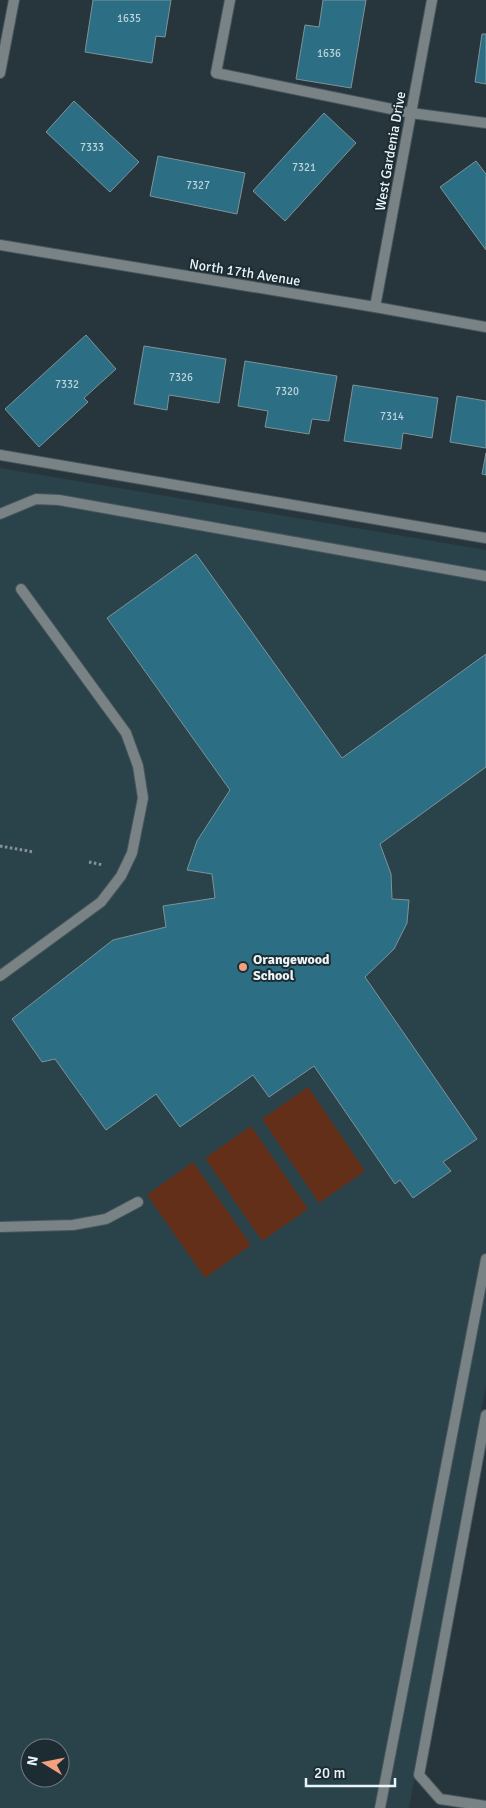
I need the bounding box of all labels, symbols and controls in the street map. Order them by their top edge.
house number: 1635 [117,12,141,25]
house number: 1636 [317,47,341,60]
street label: West Gardenia Drive [372,90,409,212]
house number: 7333 [80,141,104,154]
house number: 7321 [292,161,316,174]
house number: 7327 [186,179,210,192]
street label: North 17th Avenue [188,255,302,290]
house number: 7326 [169,371,193,384]
house number: 7332 [55,378,79,391]
house number: 7320 [275,385,299,398]
house number: 7314 [380,410,404,423]
place label: Orangewood School [253,951,330,984]
marker: Orangewood School [237,961,249,973]
north arrow [20,1738,70,1788]
text: N [23,1755,42,1767]
scale bar [306,1756,395,1788]
text: 20 m [314,1764,345,1782]

